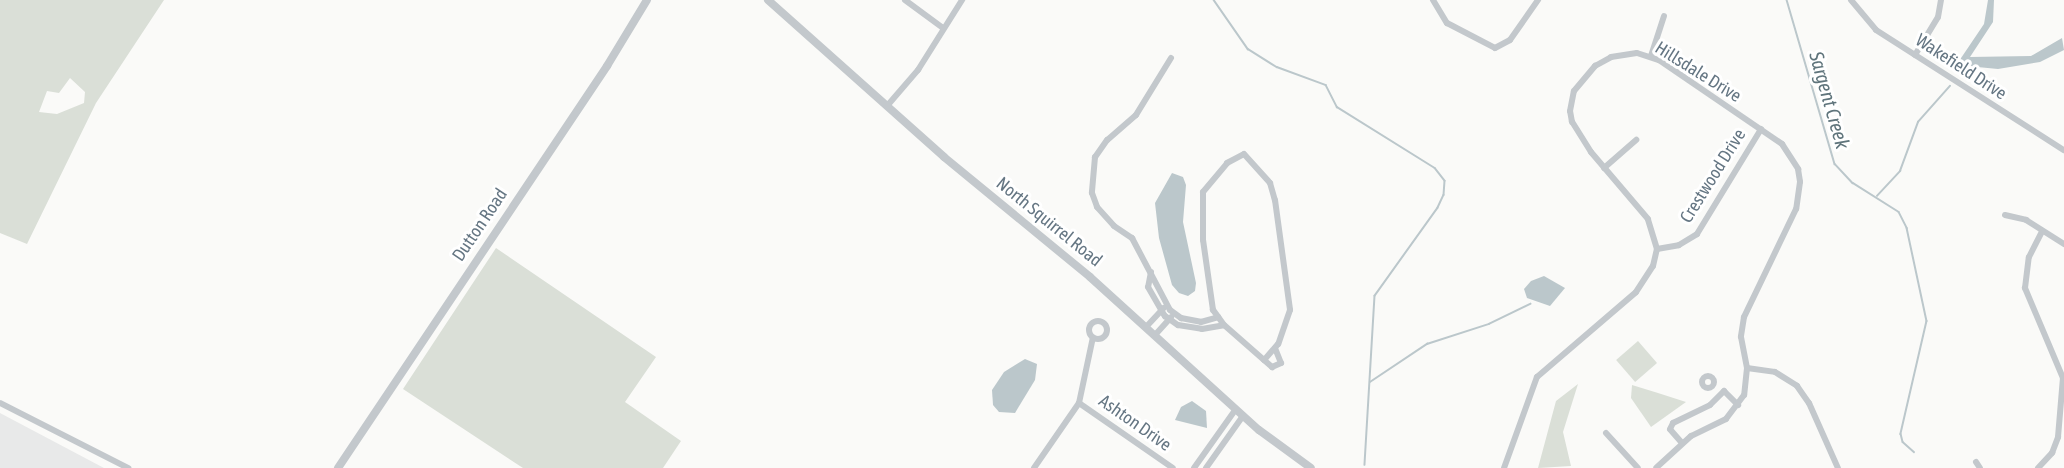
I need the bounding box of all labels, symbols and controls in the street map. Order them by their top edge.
street label: Wakefield Drive [1911,30,2011,104]
street label: Hillsdale Drive [1651,37,1745,107]
water label: Sargent Creek [1805,49,1855,151]
street label: Crestwood Drive [1676,125,1750,227]
street label: North Squirrel Road [992,173,1106,271]
street label: Dutton Road [448,185,512,265]
street label: Ashton Drive [1095,390,1175,456]

